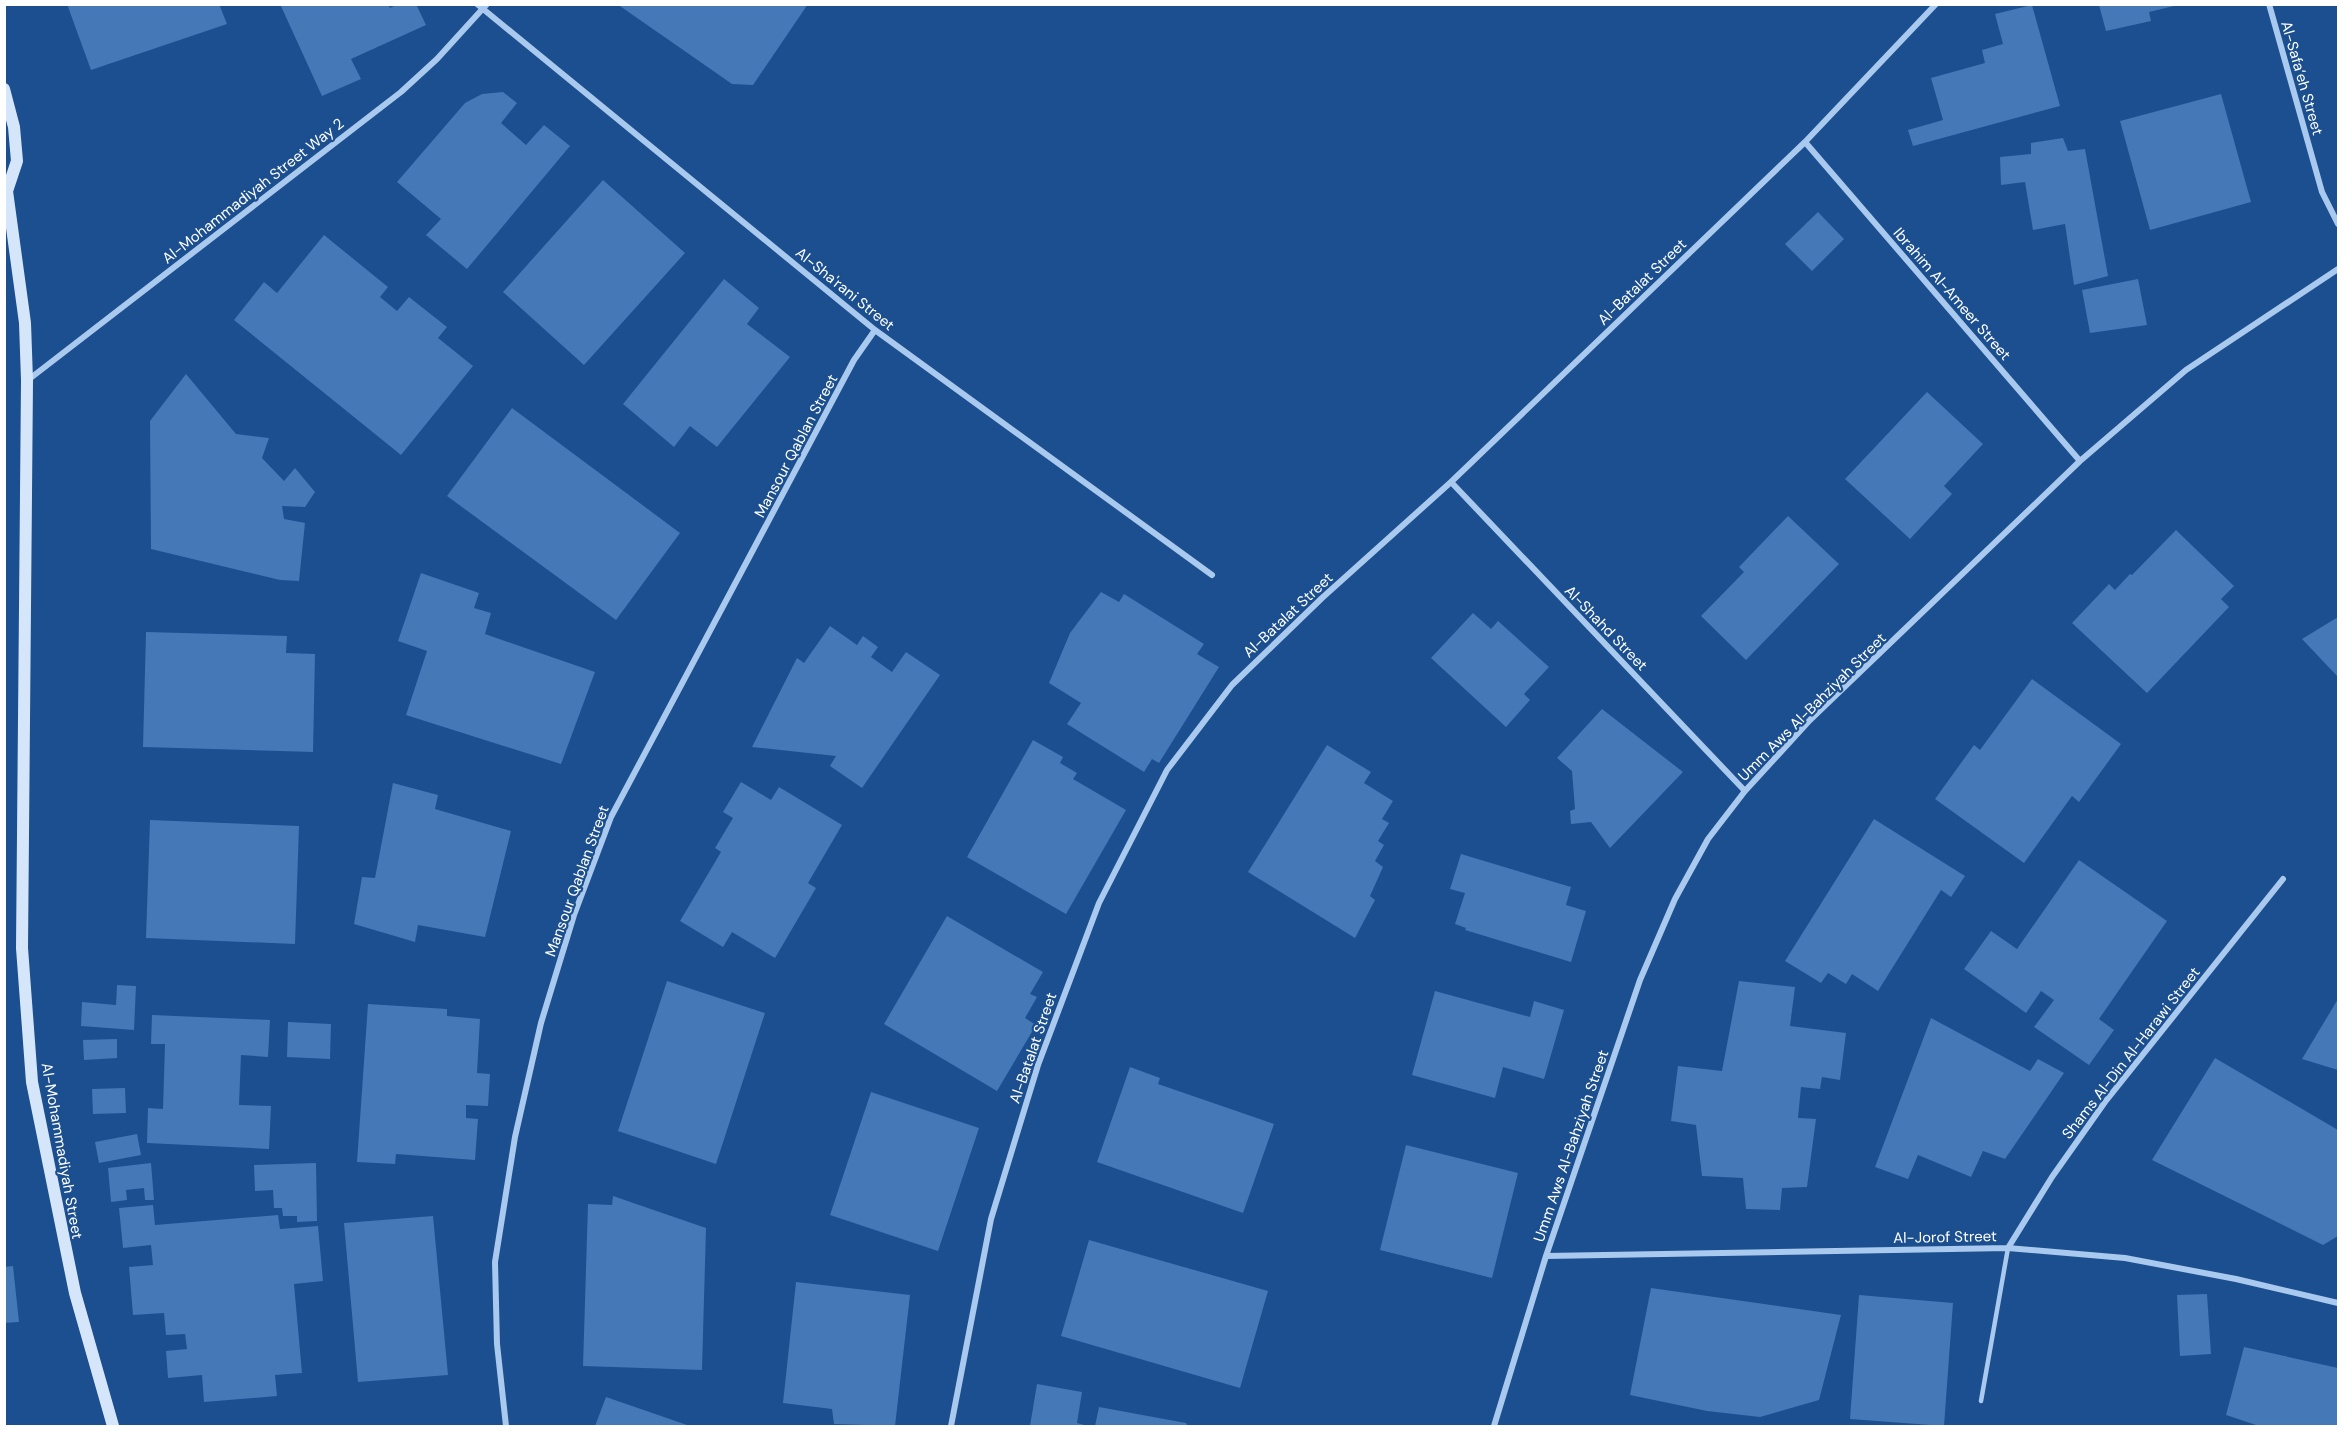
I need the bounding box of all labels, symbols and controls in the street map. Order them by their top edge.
street label: Al-Safa‘eh Street [2276,19,2328,138]
street label: Al-Mohammadiyah Street Way 2 [158,114,348,268]
street label: Ibrahim Al-Ameer Street [1889,223,2015,365]
street label: Al-Batalat Street [1593,234,1691,330]
street label: Al-Sha'rani Street [791,243,899,335]
street label: Mansour Qablan Street [750,371,842,521]
street label: Al-Batalat Street [1239,568,1337,662]
street label: Al-Shahd Street [1560,581,1652,675]
street label: Umm Aws Al-Bahziyah Street [1734,629,1890,785]
street label: Mansour Qablan Street [540,802,614,959]
street label: Shams Al-Din Al-Harawi Street [2057,963,2205,1143]
street label: Al-Batalat Street [1005,990,1061,1106]
street label: Umm Aws Al-Bahziyah Street [1529,1047,1613,1245]
street label: Al-Mohammadiyah Street [37,1061,87,1241]
street label: Al-Jorof Street [1893,1226,1997,1248]

